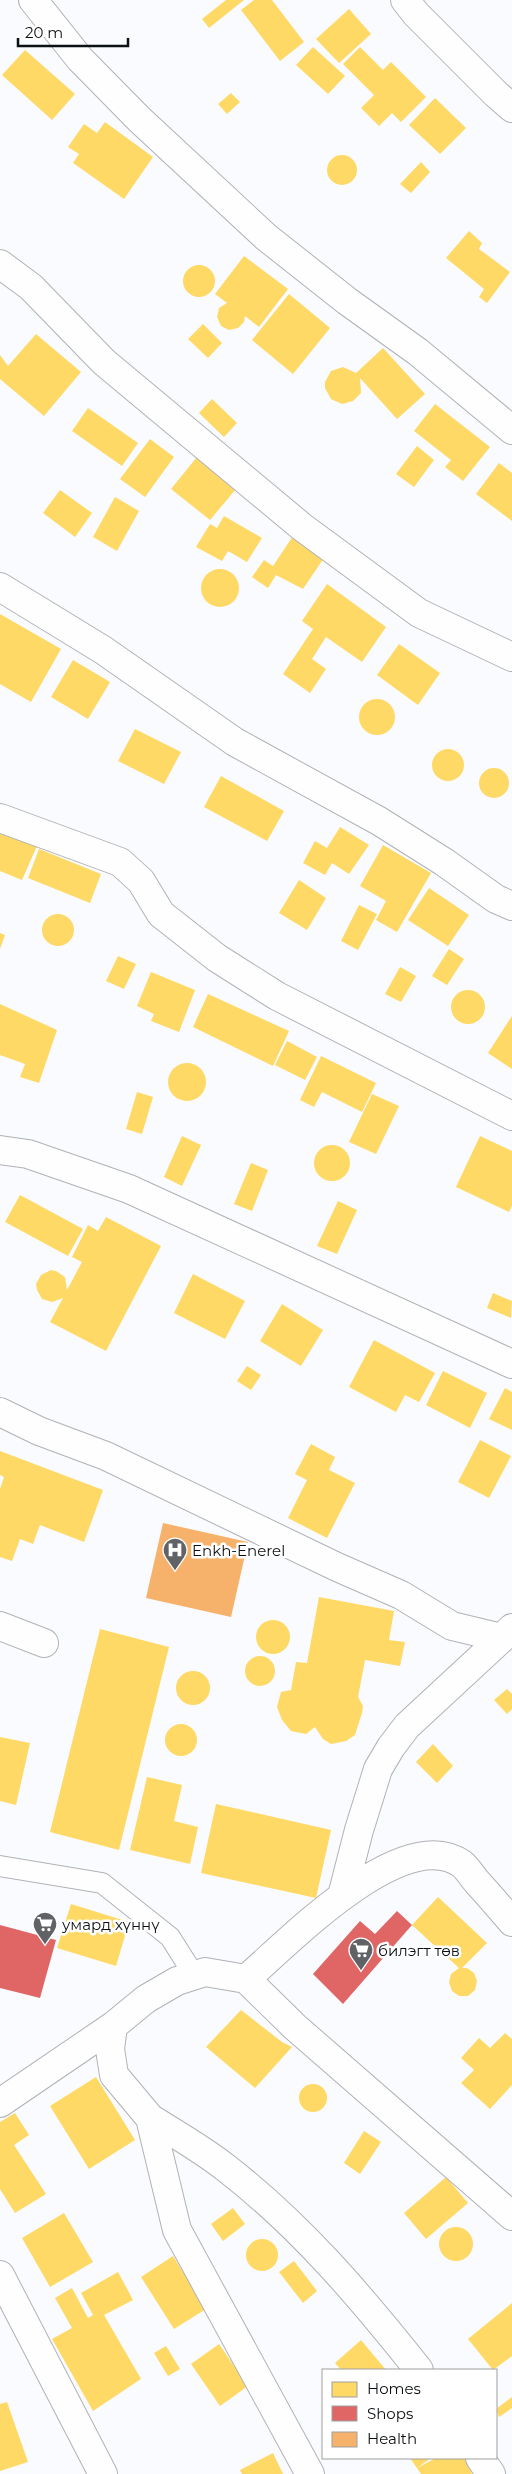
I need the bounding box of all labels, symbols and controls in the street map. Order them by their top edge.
scale bar [18,15,128,47]
text: 20 m [25,23,63,42]
hospital icon: Enkh-Enerel [162,1537,188,1571]
place label: Enkh-Enerel [192,1541,285,1560]
supermarket icon: умард хүннү [32,1911,58,1945]
place label: умард хүннү [61,1915,160,1934]
supermarket icon: билэгт төв [348,1937,374,1971]
place label: билэгт төв [378,1941,460,1960]
legend [322,2369,497,2459]
text: Homes [367,2379,421,2398]
text: Shops [367,2404,413,2423]
text: Health [367,2429,417,2448]

